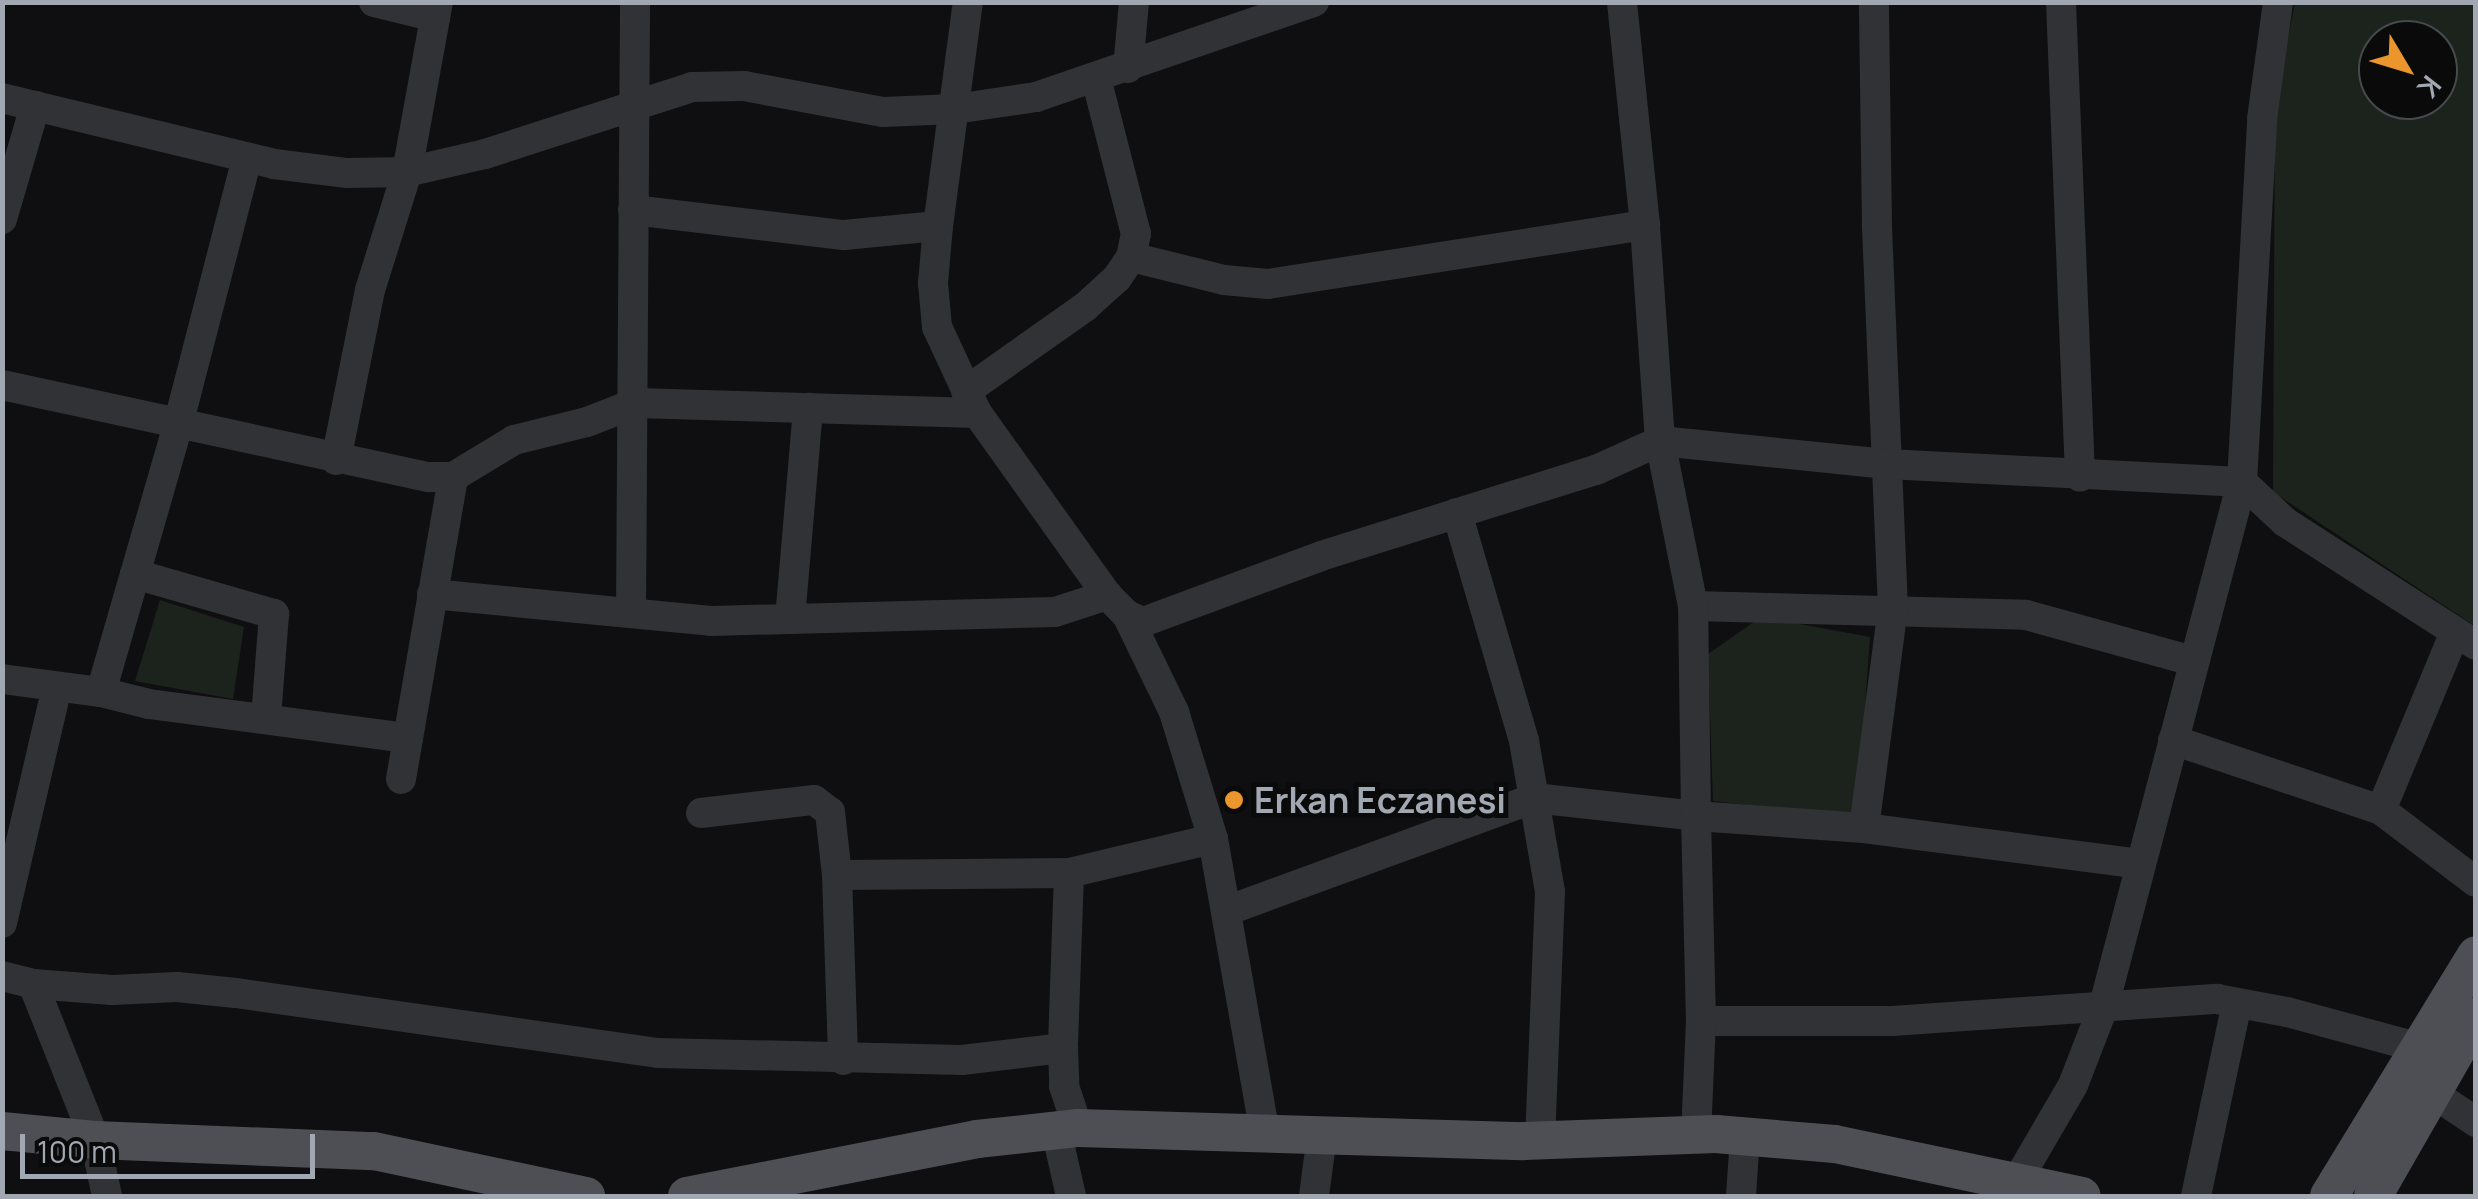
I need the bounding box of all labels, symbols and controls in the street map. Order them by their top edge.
north arrow [2358,20,2458,120]
text: K [2410,68,2451,106]
place label: Erkan Eczanesi [1254,779,1506,821]
marker: Erkan Eczanesi [1223,789,1245,811]
scale bar [25,1114,320,1176]
text: 100 m [37,1131,117,1172]

